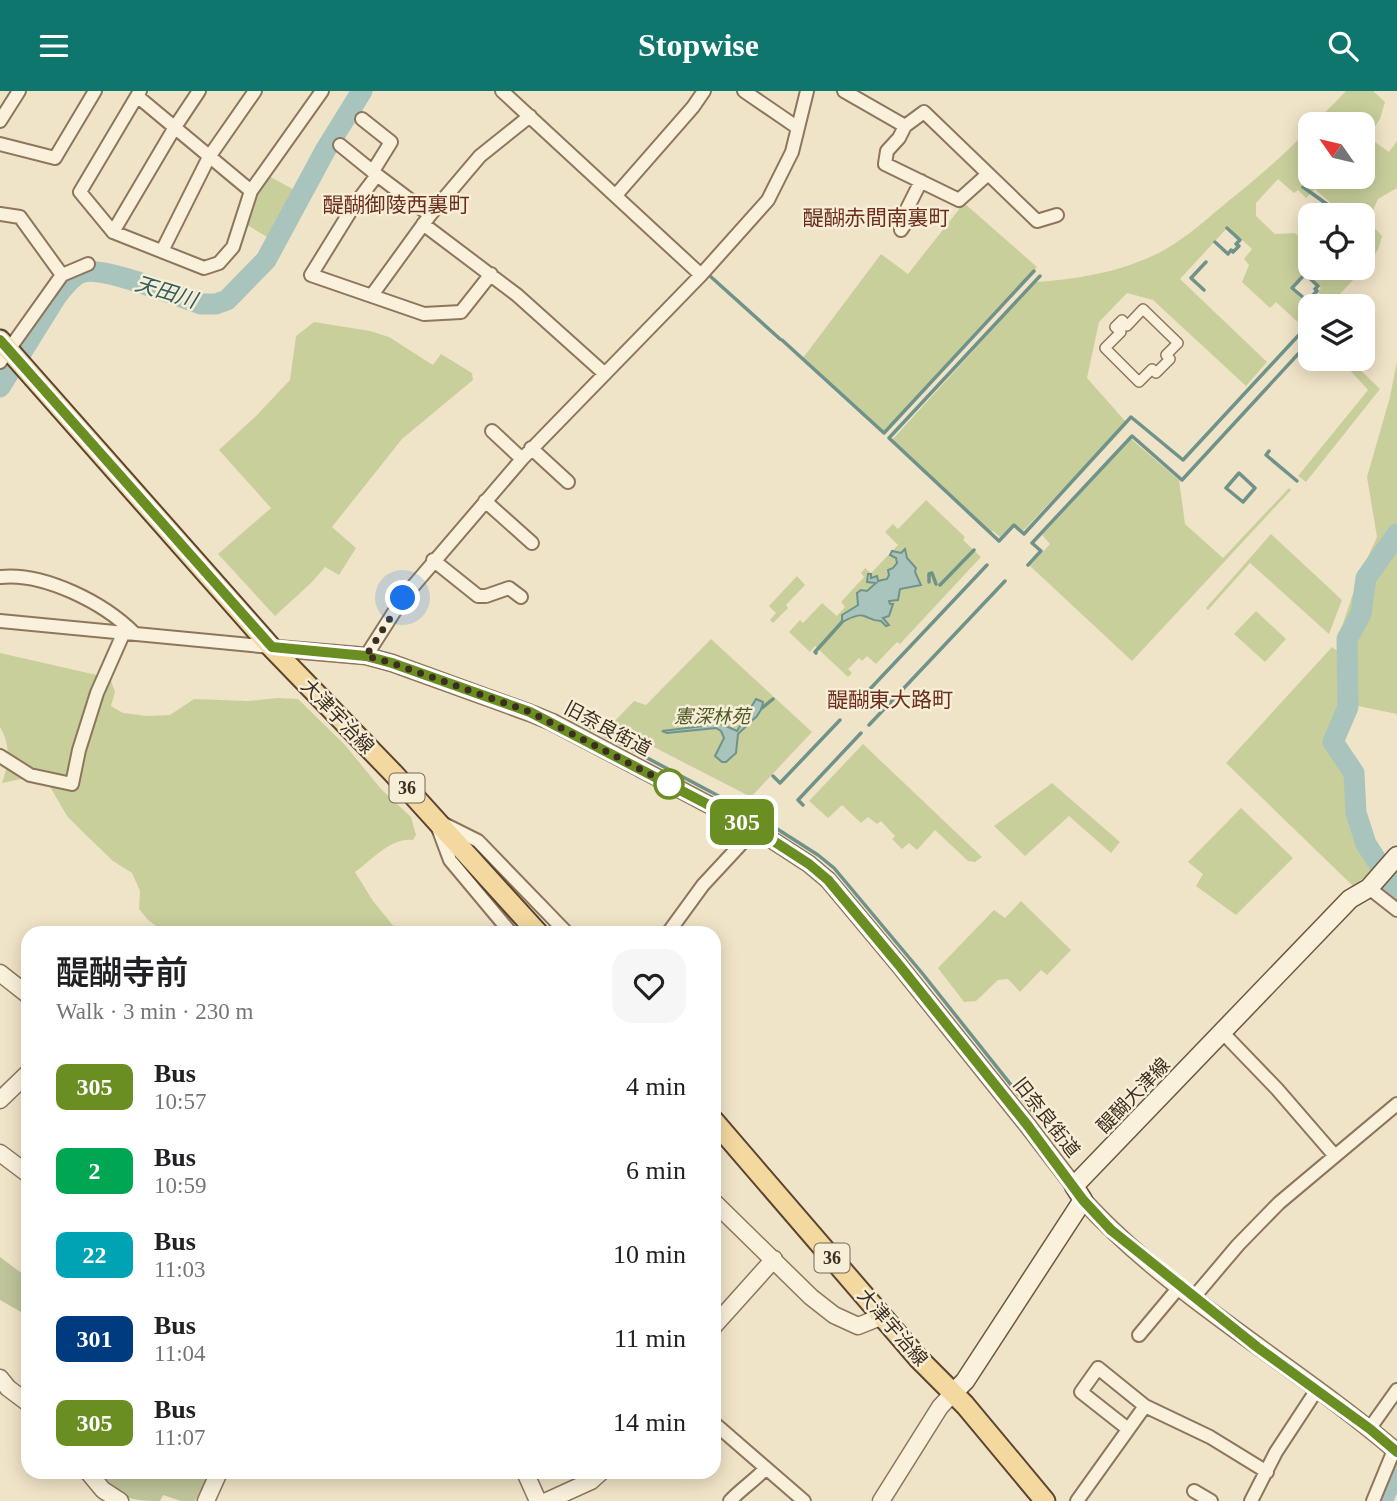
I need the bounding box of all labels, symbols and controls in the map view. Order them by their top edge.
icon: menu [35,27,73,65]
text: Stopwise [638,27,759,63]
icon: search [1324,27,1362,65]
north arrow [1298,112,1376,189]
map controls [1298,112,1375,371]
district label: 醍醐御陵西裏町 [323,193,470,217]
button: locate [1298,203,1375,280]
district label: 醍醐赤間南裏町 [803,206,950,230]
water label: 天田川 [132,271,202,313]
button: layers [1298,294,1375,371]
your location [385,580,420,615]
street label: 大津宇治線 [297,675,378,758]
district label: 醍醐東大路町 [827,688,953,712]
street label: 旧奈良街道 [561,697,655,760]
park label: 憲深林苑 [674,706,753,727]
unlabelled marker [654,769,684,799]
road number: 36 [390,773,424,803]
line badge: 305 [702,799,782,845]
text: 305 [724,809,760,835]
button: heart [612,949,686,1023]
text: 醍醐寺前 [56,955,188,991]
text: Walk · 3 min · 230 m [56,999,253,1024]
street label: 醍醐大津線 [1093,1054,1174,1137]
text: Bus [154,1059,196,1088]
text: 4 min [626,1072,686,1101]
street label: 旧奈良街道 [1009,1073,1084,1161]
text: 305 [77,1074,113,1100]
text: 10:57 [154,1089,206,1114]
text: Bus [154,1143,196,1172]
text: 6 min [626,1156,686,1185]
text: 2 [89,1158,101,1184]
text: 10:59 [154,1173,206,1198]
text: Bus [154,1227,196,1256]
text: 10 min [613,1240,686,1269]
text: 22 [83,1242,107,1268]
road number: 36 [814,1243,850,1273]
text: 11:03 [154,1257,206,1282]
street label: 大津宇治線 [854,1285,932,1370]
text: Bus [154,1311,196,1340]
text: 11 min [614,1324,686,1353]
text: 301 [77,1326,113,1352]
text: 11:04 [154,1341,206,1366]
text: Bus [154,1395,196,1424]
text: 14 min [613,1408,686,1437]
text: 305 [77,1410,113,1436]
text: 11:07 [154,1425,206,1450]

